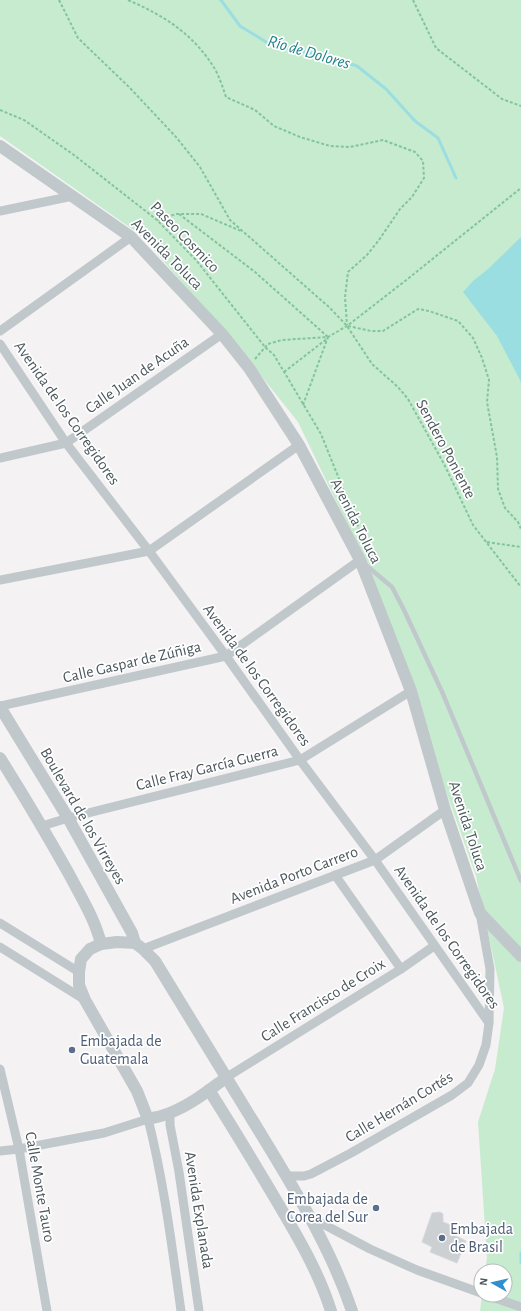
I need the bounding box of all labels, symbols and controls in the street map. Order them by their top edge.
water label: Río de Dolores [266,32,353,72]
street label: Paseo Cosmico [147,199,223,276]
street label: Avenida Toluca [128,215,206,293]
street label: Calle Juan de Acuña [83,334,191,416]
street label: Avenida de los Corregidores [11,338,123,488]
street label: Sendero Poniente [413,397,479,501]
street label: Avenida Toluca [328,476,384,566]
street label: Avenida de los Corregidores [200,601,314,749]
street label: Calle Gaspar de Zúñiga [61,638,203,686]
street label: Calle Fray García Guerra [134,743,280,794]
street label: Boulevard de los Virreyes [37,745,129,888]
street label: Avenida Toluca [446,779,490,873]
street label: Avenida Porto Carrero [228,843,360,907]
street label: Avenida de los Corregidores [391,862,503,1012]
street label: Calle Francisco de Croix [258,955,388,1045]
place label: Embajada de Guatemala [80,1033,162,1067]
marker: Embajada de Guatemala [67,1045,77,1055]
street label: Calle Hernán Cortés [342,1069,456,1145]
street label: Calle Monte Tauro [22,1130,58,1244]
street label: Avenida Explanada [182,1150,216,1270]
place label: Embajada de Corea del Sur [286,1191,369,1225]
marker: Embajada de Corea del Sur [371,1203,381,1213]
place label: Embajada de Brasil [450,1221,513,1255]
marker: Embajada de Brasil [437,1233,447,1243]
north arrow [473,1263,513,1303]
text: N [478,1277,490,1286]

